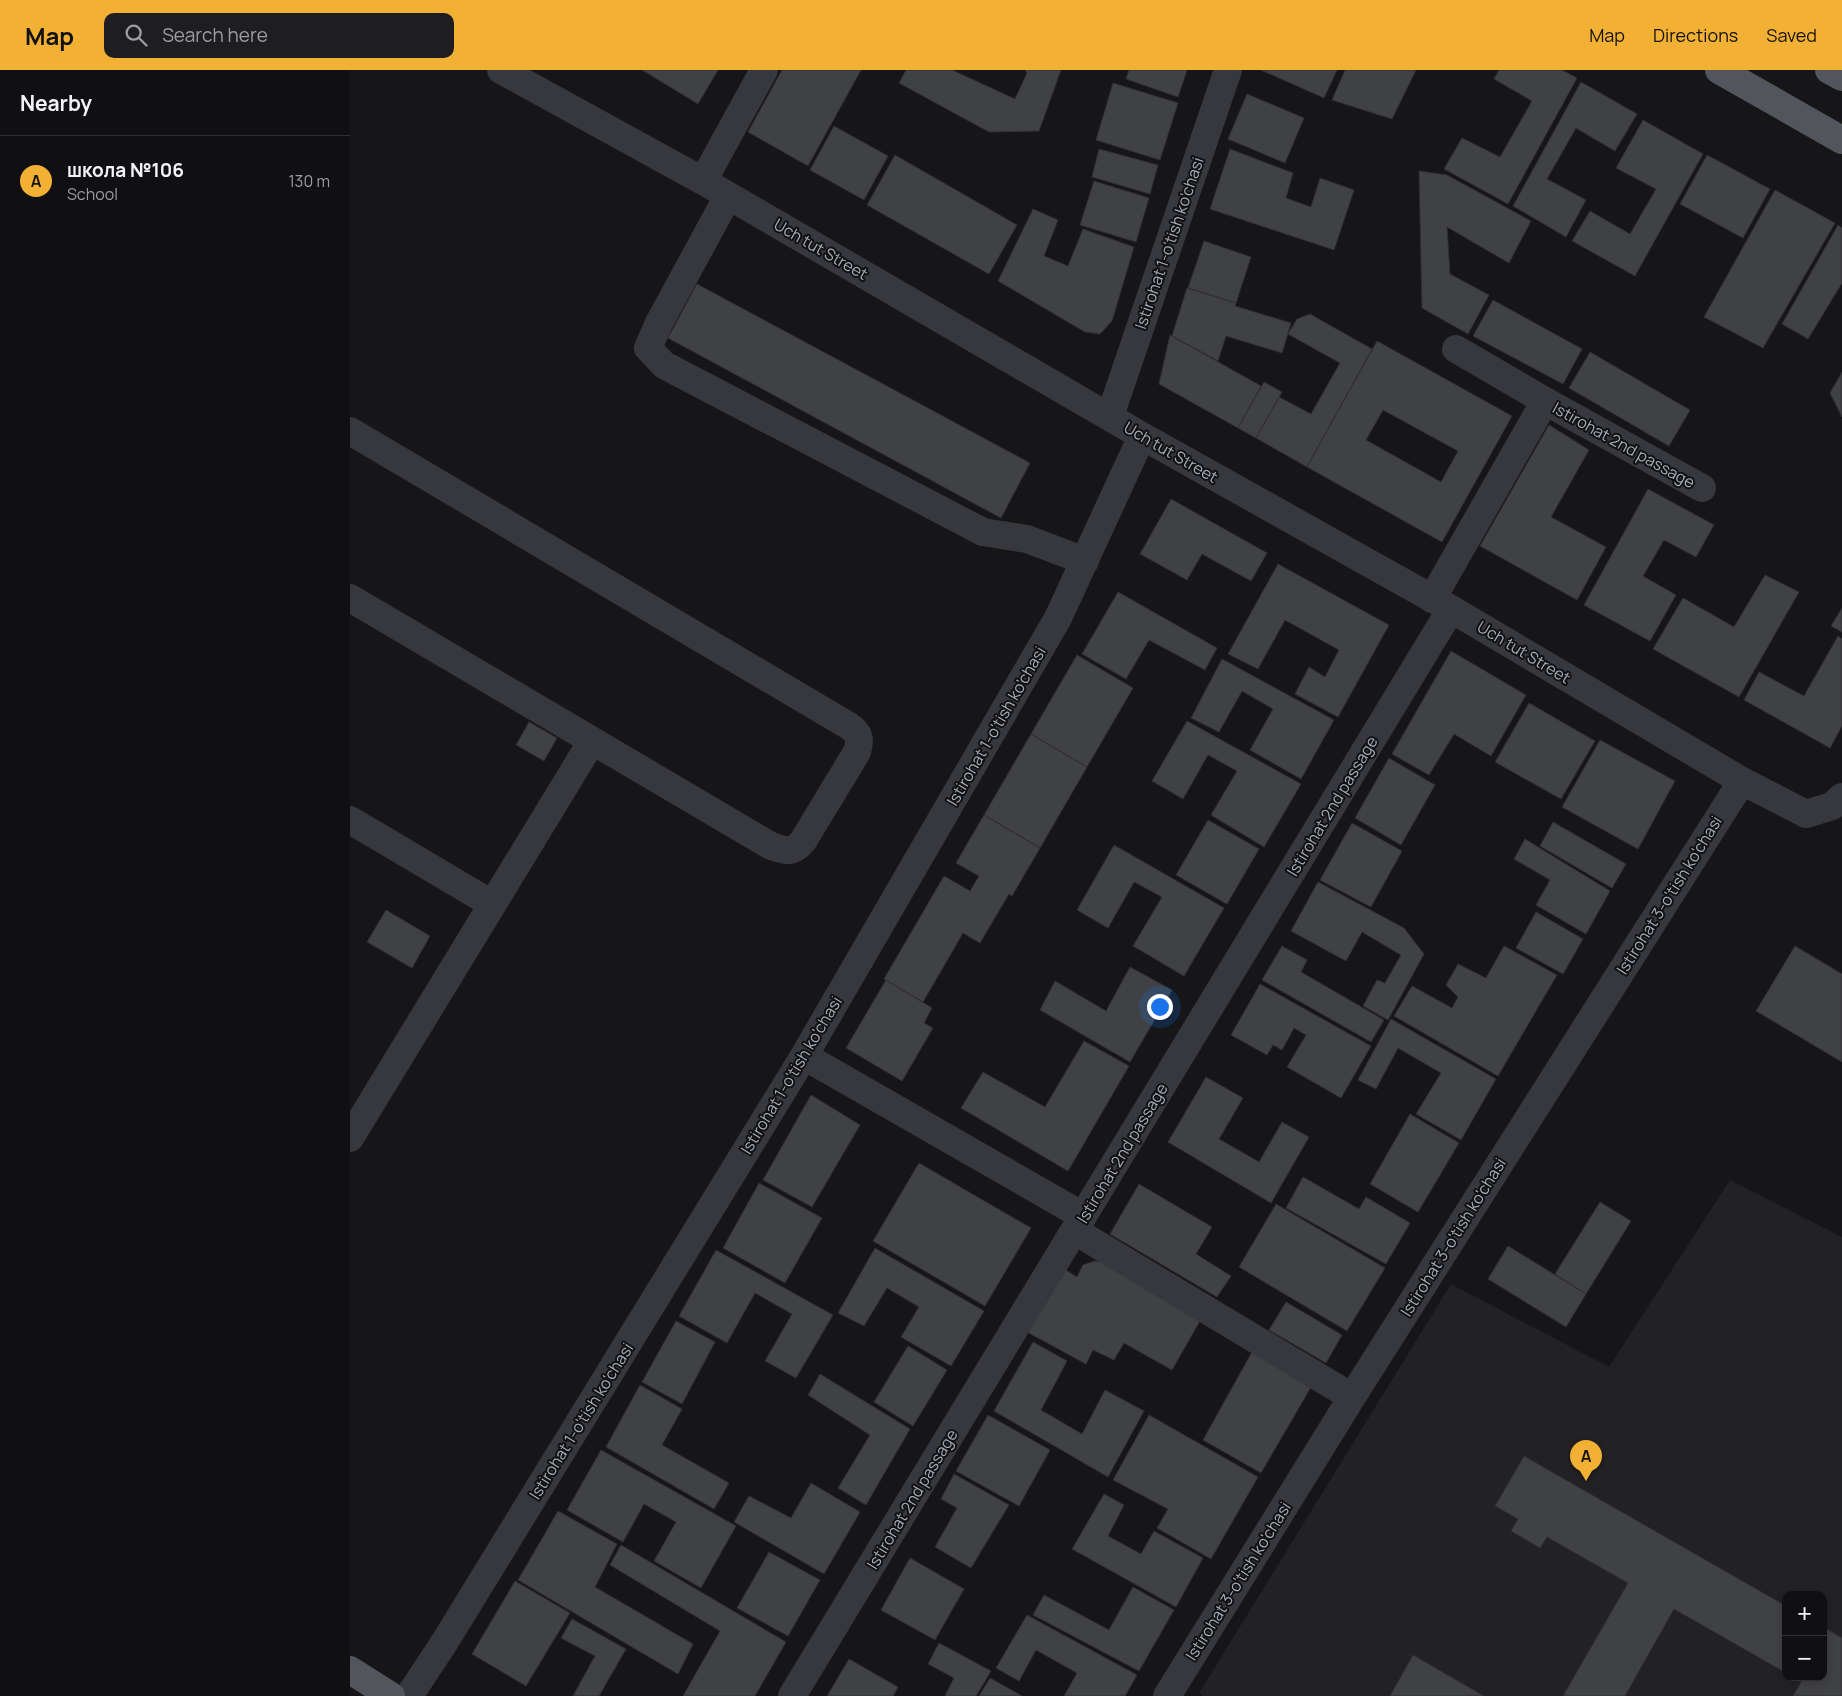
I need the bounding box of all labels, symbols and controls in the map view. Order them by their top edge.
search box [104,13,454,58]
text: Map [25,19,74,52]
icon: search [122,21,150,49]
text: Search here [162,22,268,48]
text: Map [1589,23,1625,47]
text: Directions [1653,23,1738,47]
text: Saved [1766,23,1817,47]
text: Nearby [20,89,92,117]
street label: Istirohat 1-o'tish ko'chasi [1129,154,1209,332]
text: школа №106 [67,157,184,183]
text: A [31,170,41,192]
text: 130 m [288,170,330,192]
text: School [67,183,118,205]
street label: Uch tut Street [770,213,872,285]
street label: Istirohat 2nd passage [1549,397,1699,493]
street label: Uch tut Street [1120,416,1222,488]
street label: Uch tut Street [1473,615,1575,689]
street label: Istirohat 1-o'tish ko'chasi [941,642,1051,810]
street label: Istirohat 2nd passage [1282,732,1382,880]
street label: Istirohat 3-o'tish ko'chasi [1611,812,1727,978]
street label: Istirohat 1-o'tish ko'chasi [735,992,847,1158]
your location [1147,994,1173,1020]
street label: Istirohat 2nd passage [1072,1079,1172,1227]
street label: Istirohat 3-o'tish ko'chasi [1395,1154,1511,1320]
street label: Istirohat 1-o'tish ko'chasi [524,1339,638,1503]
street label: Istirohat 2nd passage [862,1425,962,1573]
pin: A [1570,1440,1602,1481]
street label: Istirohat 3-o'tish ko'chasi [1180,1498,1296,1664]
map controls [1782,1591,1827,1681]
button: + [1782,1591,1827,1636]
button: − [1782,1636,1827,1681]

